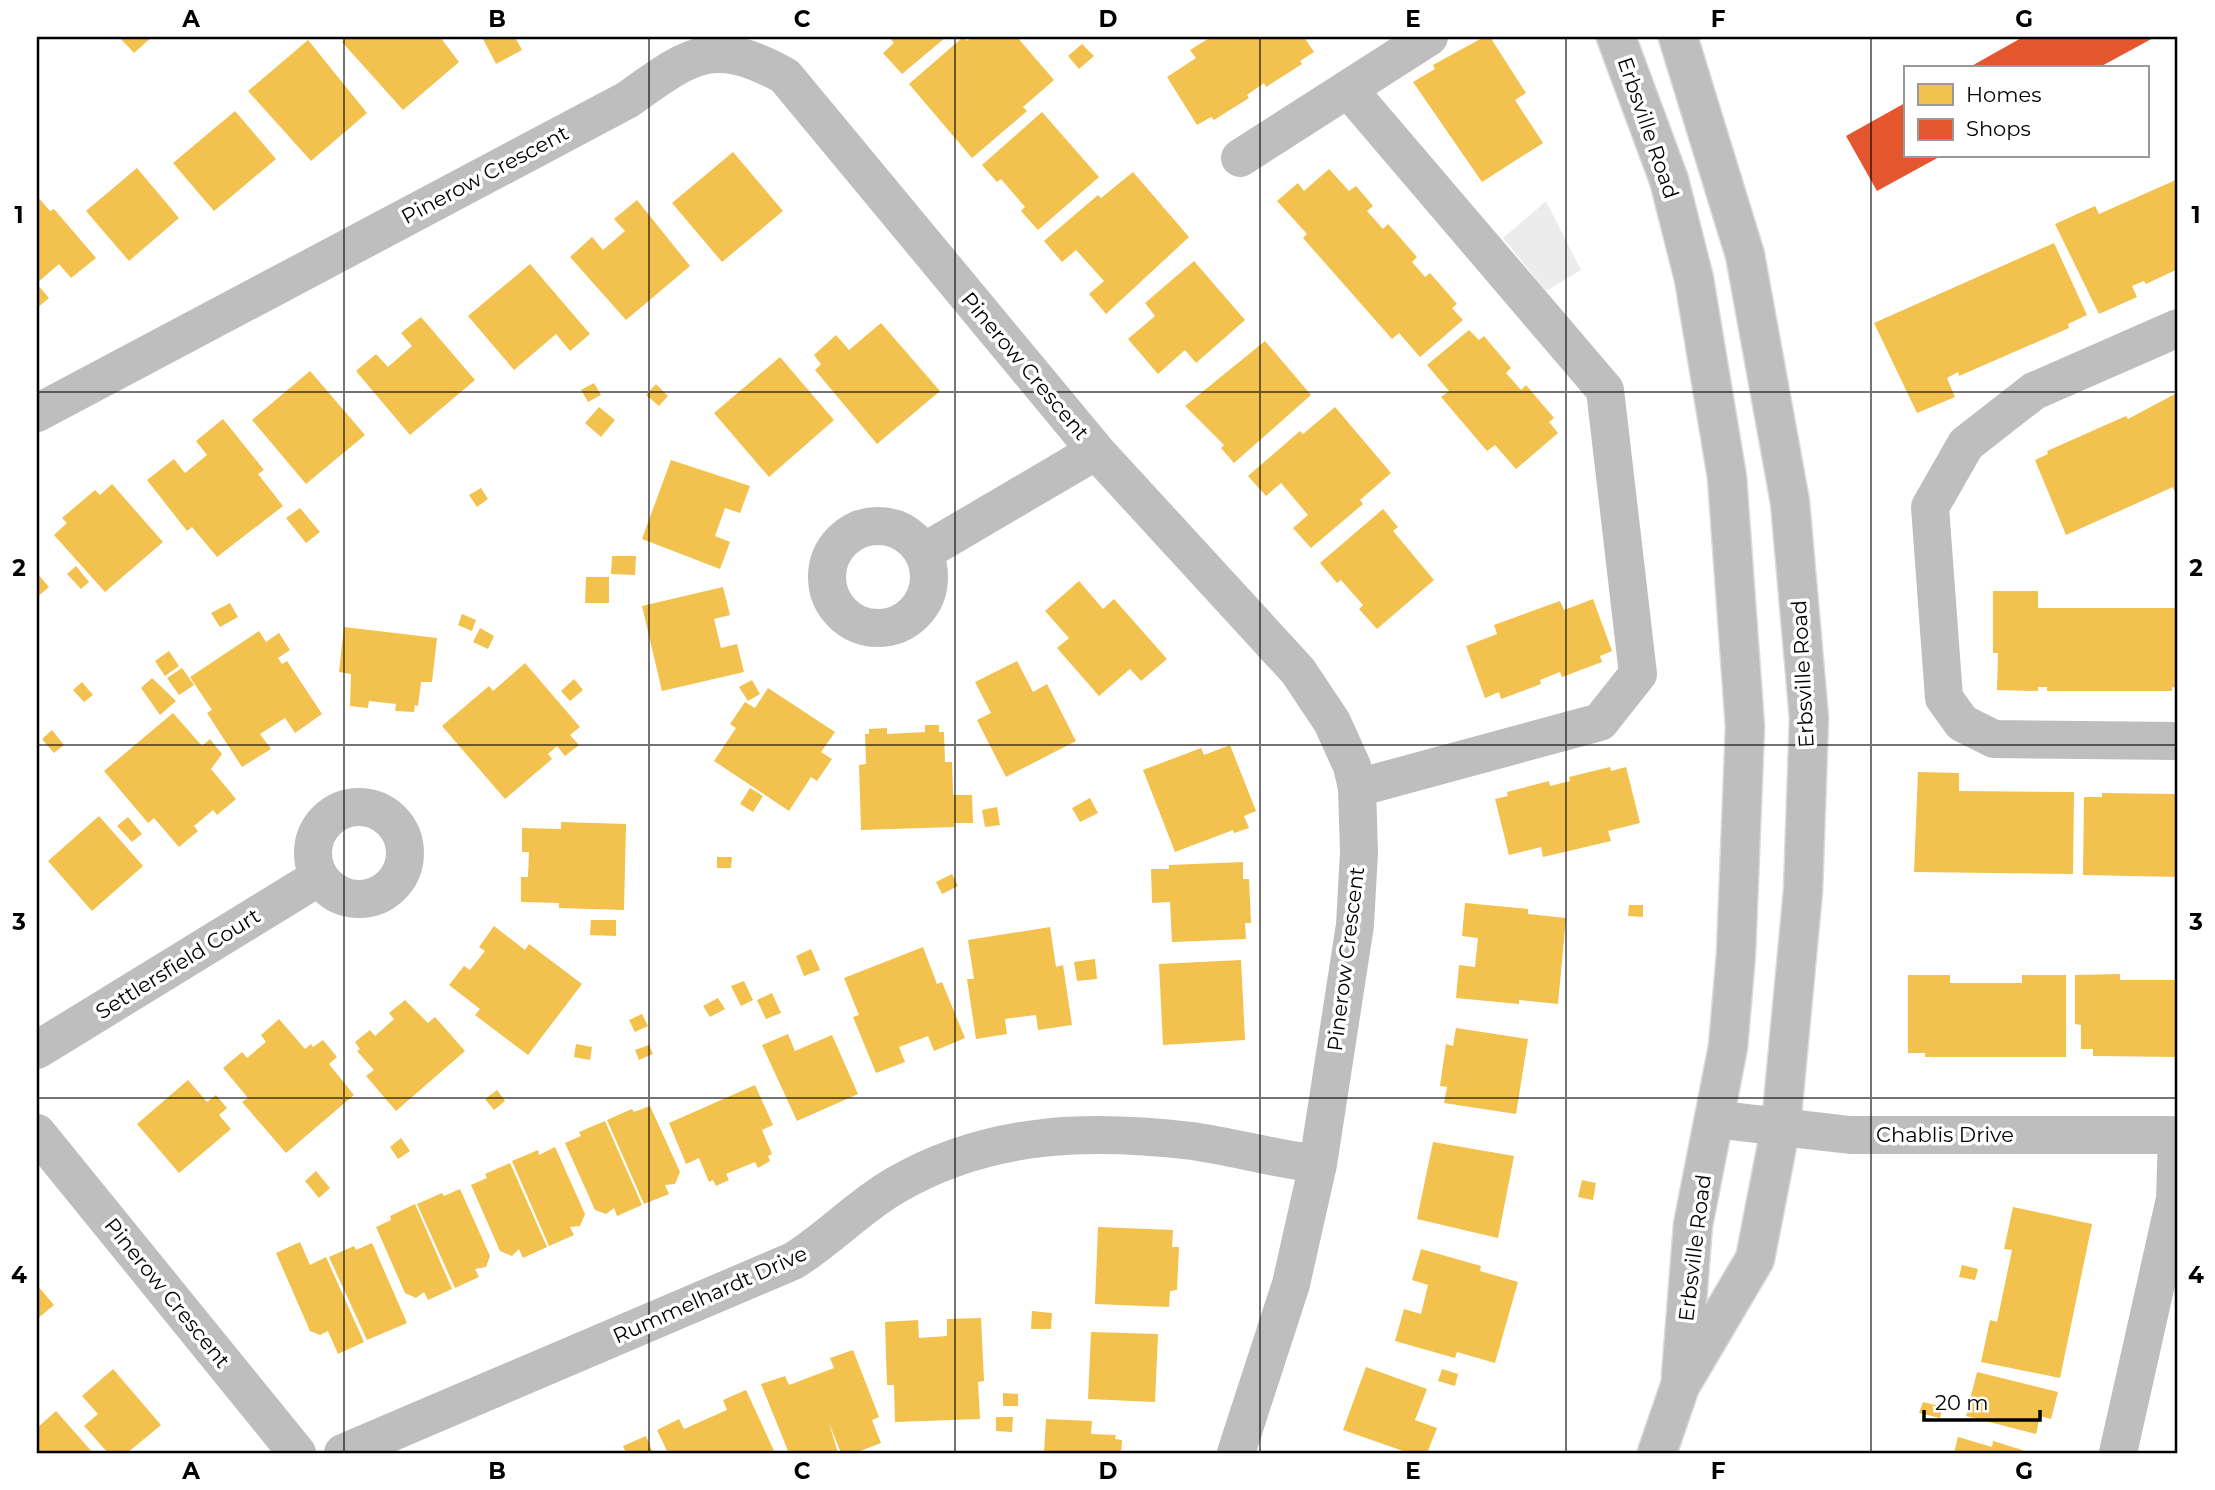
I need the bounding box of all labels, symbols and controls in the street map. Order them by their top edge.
text: A [181,5,200,33]
text: B [488,5,506,33]
text: C [794,5,811,33]
text: D [1099,5,1118,33]
text: E [1405,5,1421,33]
text: F [1711,5,1726,33]
text: G [2015,5,2033,33]
street label: Erbsville Road [1613,54,1684,202]
legend [1904,66,2148,158]
text: Homes [1966,82,2041,107]
text: Shops [1966,116,2031,141]
street label: Pinerow Crescent [397,120,573,229]
text: 1 [14,201,24,229]
text: 1 [2191,201,2201,229]
street label: Pinerow Crescent [956,287,1095,445]
text: 2 [12,554,26,582]
text: 2 [2189,554,2203,582]
street label: Erbsville Road [1786,599,1819,749]
street label: Pinerow Crescent [1322,865,1369,1053]
street label: Settlersfield Court [91,903,265,1024]
text: 3 [11,908,26,936]
text: 3 [2188,908,2203,936]
street label: Chablis Drive [1876,1122,2014,1147]
street label: Erbsville Road [1673,1173,1716,1323]
street label: Pinerow Crescent [99,1213,236,1373]
street label: Rummelhardt Drive [609,1240,811,1349]
text: 4 [11,1261,27,1289]
text: 4 [2188,1261,2204,1289]
scale bar [1924,1378,2040,1422]
text: 20 m [1935,1390,1989,1415]
text: A [181,1457,200,1485]
text: B [488,1457,506,1485]
text: C [794,1457,811,1485]
text: D [1099,1457,1118,1485]
text: E [1405,1457,1421,1485]
text: F [1711,1457,1726,1485]
text: G [2015,1457,2033,1485]

